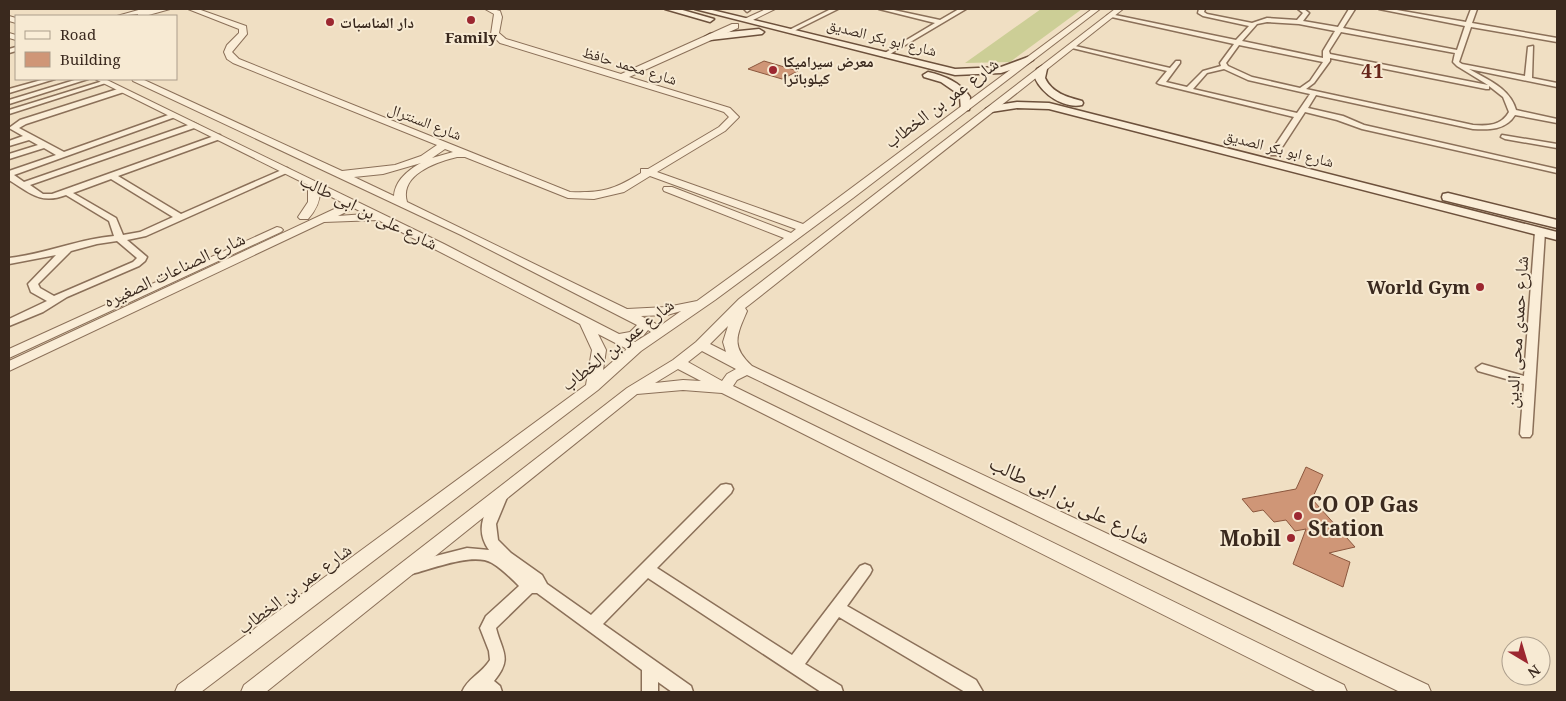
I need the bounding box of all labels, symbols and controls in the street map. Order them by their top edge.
place label: دار المناسبات [340,12,414,32]
marker: Family [465,14,477,26]
street label: شارع ابو بكر الصديق [825,14,939,61]
legend [15,15,178,80]
marker: دار المناسبات [324,16,336,28]
text: Road [60,24,96,44]
place label: Family [445,27,497,47]
street label: شارع محمد حافظ [580,41,680,90]
text: Building [60,49,121,69]
place label: معرض سيراميكا كيلوباترا [783,51,874,88]
street label: شارع عمر بن الخطاب [879,51,1003,153]
district label: 41 [1361,58,1385,84]
marker: معرض سيراميكا كيلوباترا [767,64,779,76]
street label: شارع السنترال [385,98,465,145]
street label: شارع ابو بكر الصديق [1222,125,1336,172]
street label: شارع على بن ابى طالب [296,167,442,255]
street label: شارع الصناعات الصغيره [99,226,249,312]
street label: شارع حمدى محى الدين [1499,255,1533,409]
place label: World Gym [1367,275,1470,299]
marker: World Gym [1474,281,1486,293]
street label: شارع عمر بن الخطاب [555,292,679,396]
street label: شارع على بن ابى طالب [985,448,1155,550]
place label: CO OP Gas Station [1308,490,1418,542]
marker: CO OP Gas Station [1292,510,1304,522]
place label: Mobil [1220,524,1282,552]
marker: Mobil [1285,532,1297,544]
street label: شارع عمر بن الخطاب [232,537,356,639]
north arrow [1501,636,1551,686]
text: N [1524,661,1545,683]

